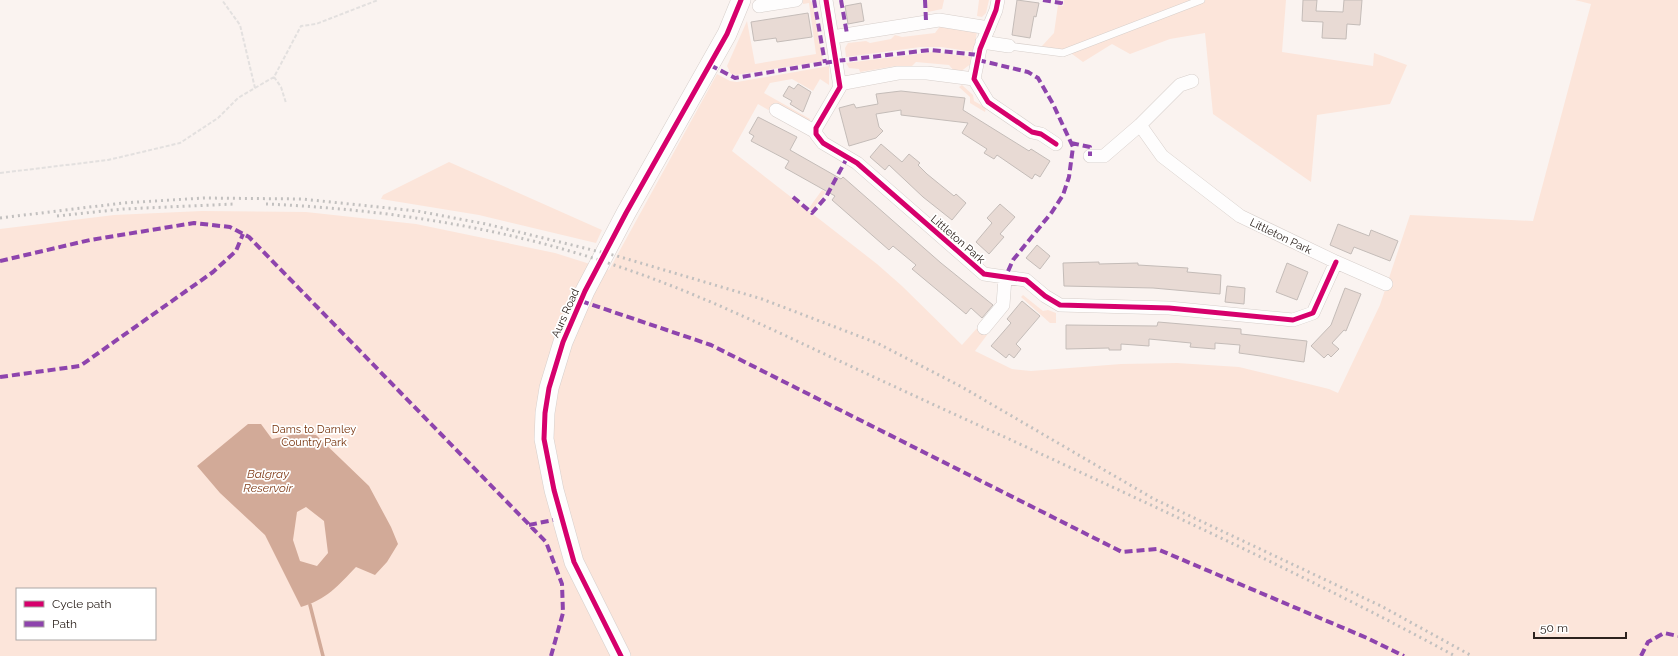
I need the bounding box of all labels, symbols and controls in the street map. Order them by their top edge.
street label: Littleton Park [928,212,987,266]
street label: Littleton Park [1248,216,1314,257]
street label: Aurs Road [549,287,582,340]
park label: Dams to Darnley Country Park [272,423,356,449]
water label: Balgray Reservoir [243,467,294,495]
legend [16,588,156,640]
text: Cycle path [52,597,111,611]
scale bar [1534,614,1626,640]
text: Path [52,617,77,631]
text: 50 m [1540,621,1568,635]

